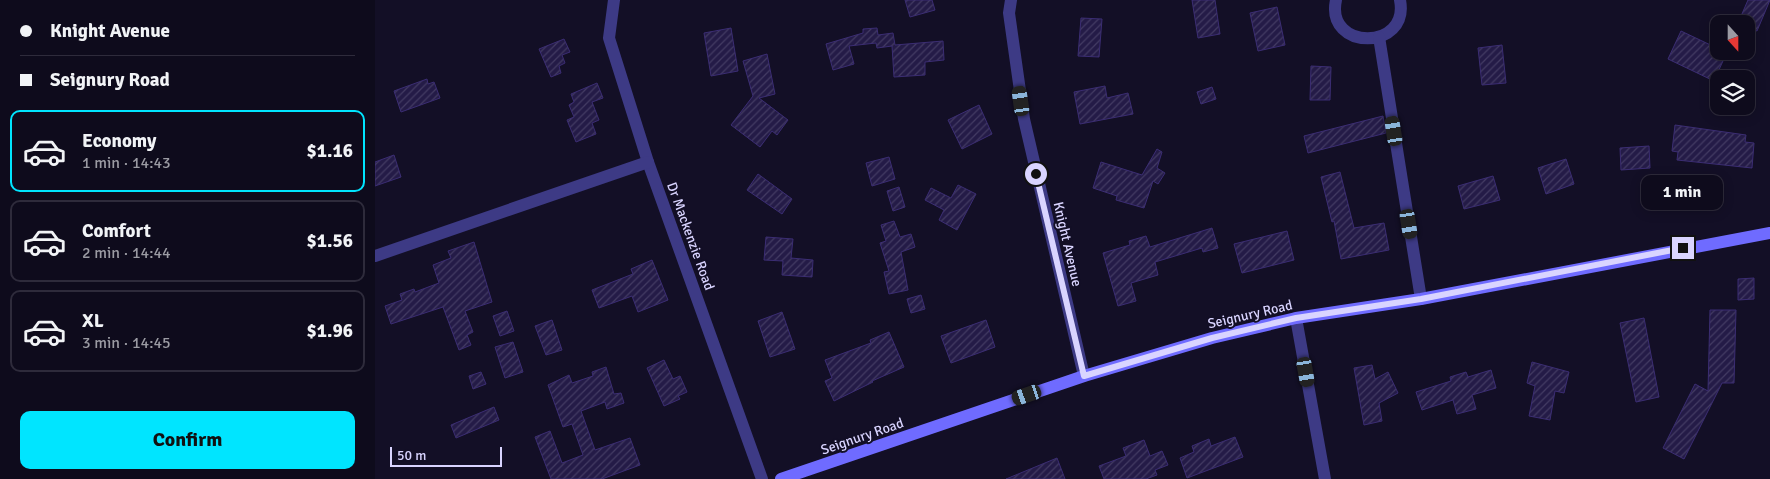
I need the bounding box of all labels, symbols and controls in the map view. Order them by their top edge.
north arrow [1710,15,1755,60]
map controls [1710,15,1755,115]
text: Knight Avenue [50,19,170,43]
text: Seignury Road [50,68,170,92]
button: layers [1710,70,1755,115]
car [1011,85,1030,117]
car [1384,115,1403,147]
icon: car [22,129,67,174]
text: Economy [82,129,156,153]
text: $1.16 [307,139,353,163]
text: 1 min · 14:43 [82,153,171,173]
route start [1025,163,1047,185]
callout: 1 min [1642,176,1724,210]
street label: Dr Mackenzie Road [663,180,718,293]
text: 1 min [1663,182,1701,202]
street label: Knight Avenue [1049,200,1086,288]
car [1399,208,1418,240]
icon: car [22,219,67,264]
text: Comfort [82,219,151,243]
text: $1.56 [307,229,353,253]
route end [1672,237,1694,259]
text: 2 min · 14:44 [82,243,171,263]
street label: Seignury Road [1206,296,1294,332]
icon: car [22,309,67,354]
text: XL [82,309,104,333]
text: $1.96 [307,319,353,343]
text: 3 min · 14:45 [82,333,171,353]
car [1296,356,1315,388]
car [1010,383,1043,407]
button: Confirm [20,411,355,469]
street label: Seignury Road [819,414,906,459]
scale bar [390,444,503,467]
text: 50 m [397,447,426,464]

